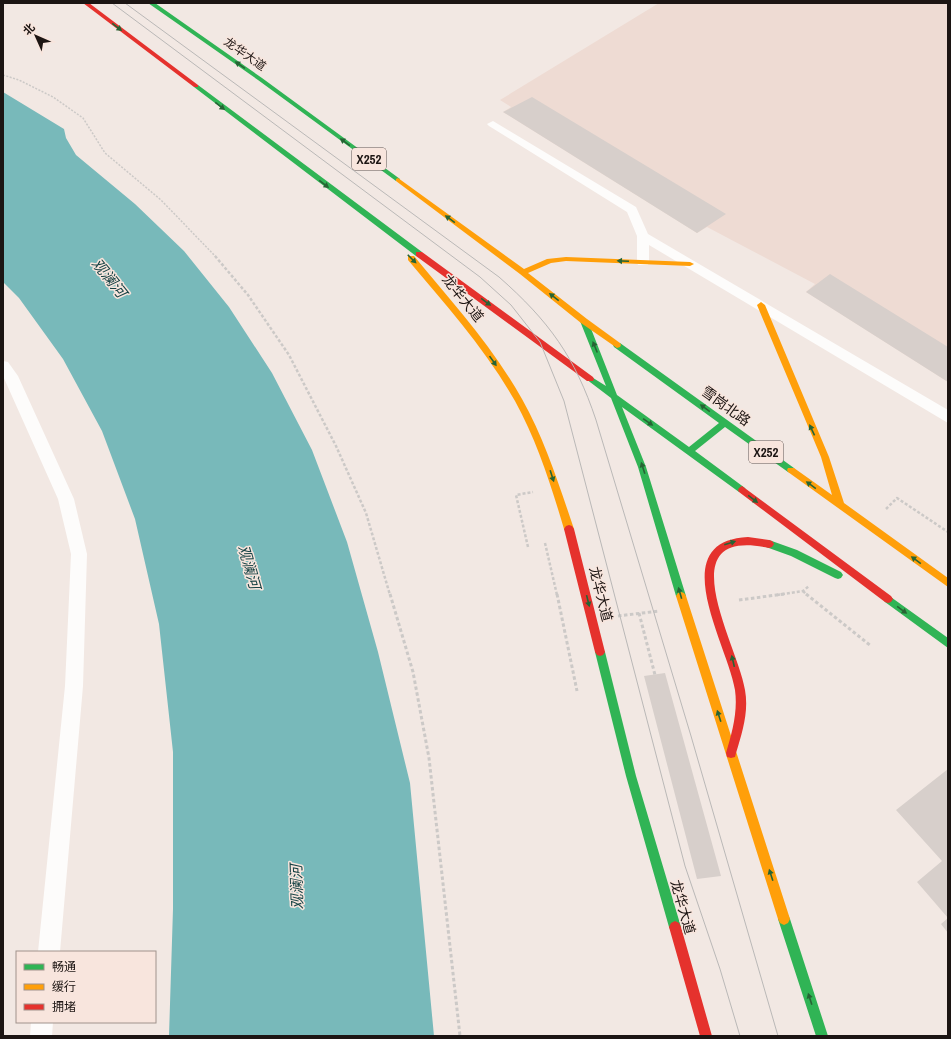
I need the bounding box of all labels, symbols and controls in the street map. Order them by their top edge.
north arrow [16,16,56,56]
text: 北 [20,20,38,38]
one-way arrow [112,22,123,31]
street label: 龙华大道 [221,34,269,74]
one-way arrow [235,61,245,69]
one-way arrow [215,102,226,110]
one-way arrow [340,138,350,146]
road number: X252 [352,148,386,170]
one-way arrow [319,180,330,188]
one-way arrow [444,214,455,223]
water label: 观澜河 [87,254,134,304]
one-way arrow [407,254,417,264]
one-way arrow [617,258,629,265]
street label: 龙华大道 [438,271,488,325]
one-way arrow [548,292,559,301]
one-way arrow [480,298,491,306]
one-way arrow [592,341,598,353]
one-way arrow [489,355,497,366]
street label: 雪岗北路 [698,382,754,430]
one-way arrow [700,404,711,413]
one-way arrow [643,418,654,426]
one-way arrow [809,424,815,436]
road number: X252 [749,441,783,463]
one-way arrow [639,462,645,474]
one-way arrow [549,470,555,482]
one-way arrow [805,480,816,489]
one-way arrow [747,495,758,503]
one-way arrow [724,540,736,546]
water label: 观澜河 [233,542,267,594]
one-way arrow [911,556,922,564]
street label: 龙华大道 [585,565,617,623]
one-way arrow [677,586,683,598]
one-way arrow [585,595,591,607]
one-way arrow [896,606,907,614]
one-way arrow [729,654,735,667]
one-way arrow [716,710,722,722]
water label: 观澜河 [285,861,308,910]
one-way arrow [767,869,773,881]
street label: 龙华大道 [667,878,699,936]
legend [16,951,156,1023]
text: 畅通 [52,959,76,975]
text: 缓行 [52,979,76,995]
one-way arrow [807,993,813,1005]
text: 拥堵 [52,999,76,1015]

